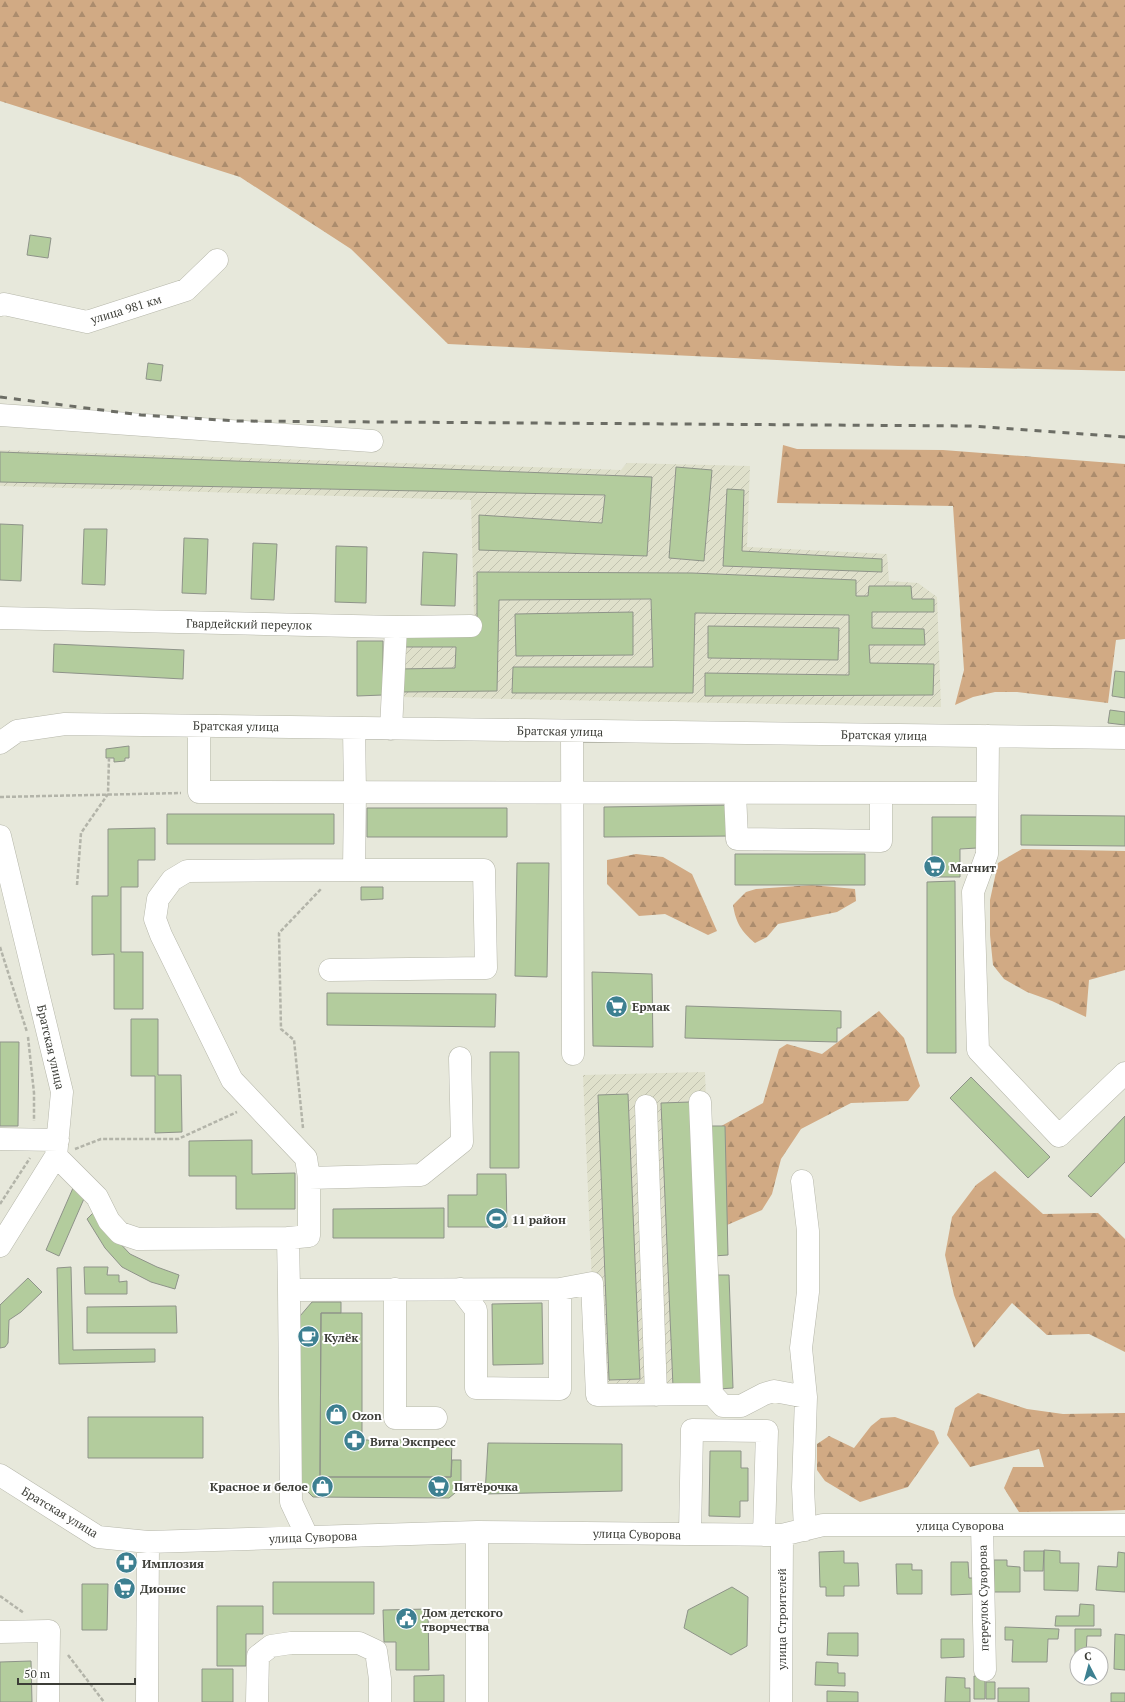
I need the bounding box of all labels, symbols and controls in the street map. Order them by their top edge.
street label: улица 981 км [88,291,163,327]
street label: Гвардейский переулок [186,615,313,633]
street label: Братская улица [193,718,279,734]
street label: Братская улица [517,723,603,739]
street label: Братская улица [841,727,927,743]
supermarket icon: Магнит [921,854,947,880]
place label: Магнит [950,860,996,875]
supermarket icon: Ермак [604,993,630,1019]
place label: Ермак [632,999,671,1014]
street label: Братская улица [34,1003,68,1091]
sports icon: 11 район [483,1206,509,1232]
place label: 11 район [512,1212,566,1227]
cafe icon: Кулёк [295,1324,321,1350]
place label: Кулёк [324,1330,359,1345]
shop icon: Ozon [324,1402,350,1428]
place label: Ozon [352,1408,382,1423]
pharmacy icon: Вита Экспресс [341,1428,367,1454]
place label: Вита Экспресс [370,1434,456,1449]
shop icon: Красное и белое [310,1473,336,1499]
supermarket icon: Пятёрочка [425,1473,451,1499]
place label: Красное и белое [210,1479,309,1494]
place label: Пятёрочка [454,1479,519,1494]
street label: Братская улица [19,1483,101,1541]
street label: улица Суворова [915,1518,1004,1533]
street label: улица Суворова [592,1526,681,1542]
street label: улица Суворова [268,1528,357,1546]
street label: переулок Суворова [975,1545,991,1651]
pharmacy icon: Имплозия [113,1550,139,1576]
place label: Имплозия [142,1556,204,1571]
street label: улица Строителей [774,1568,789,1671]
supermarket icon: Дионис [111,1575,137,1601]
place label: Дионис [140,1581,186,1596]
place label: Дом детского творчества [422,1605,503,1634]
public building icon: Дом детского творчества [393,1606,419,1632]
north arrow [1069,1646,1109,1686]
text: С [1084,1649,1092,1663]
scale bar [18,1660,135,1686]
text: 50 m [24,1666,51,1681]

